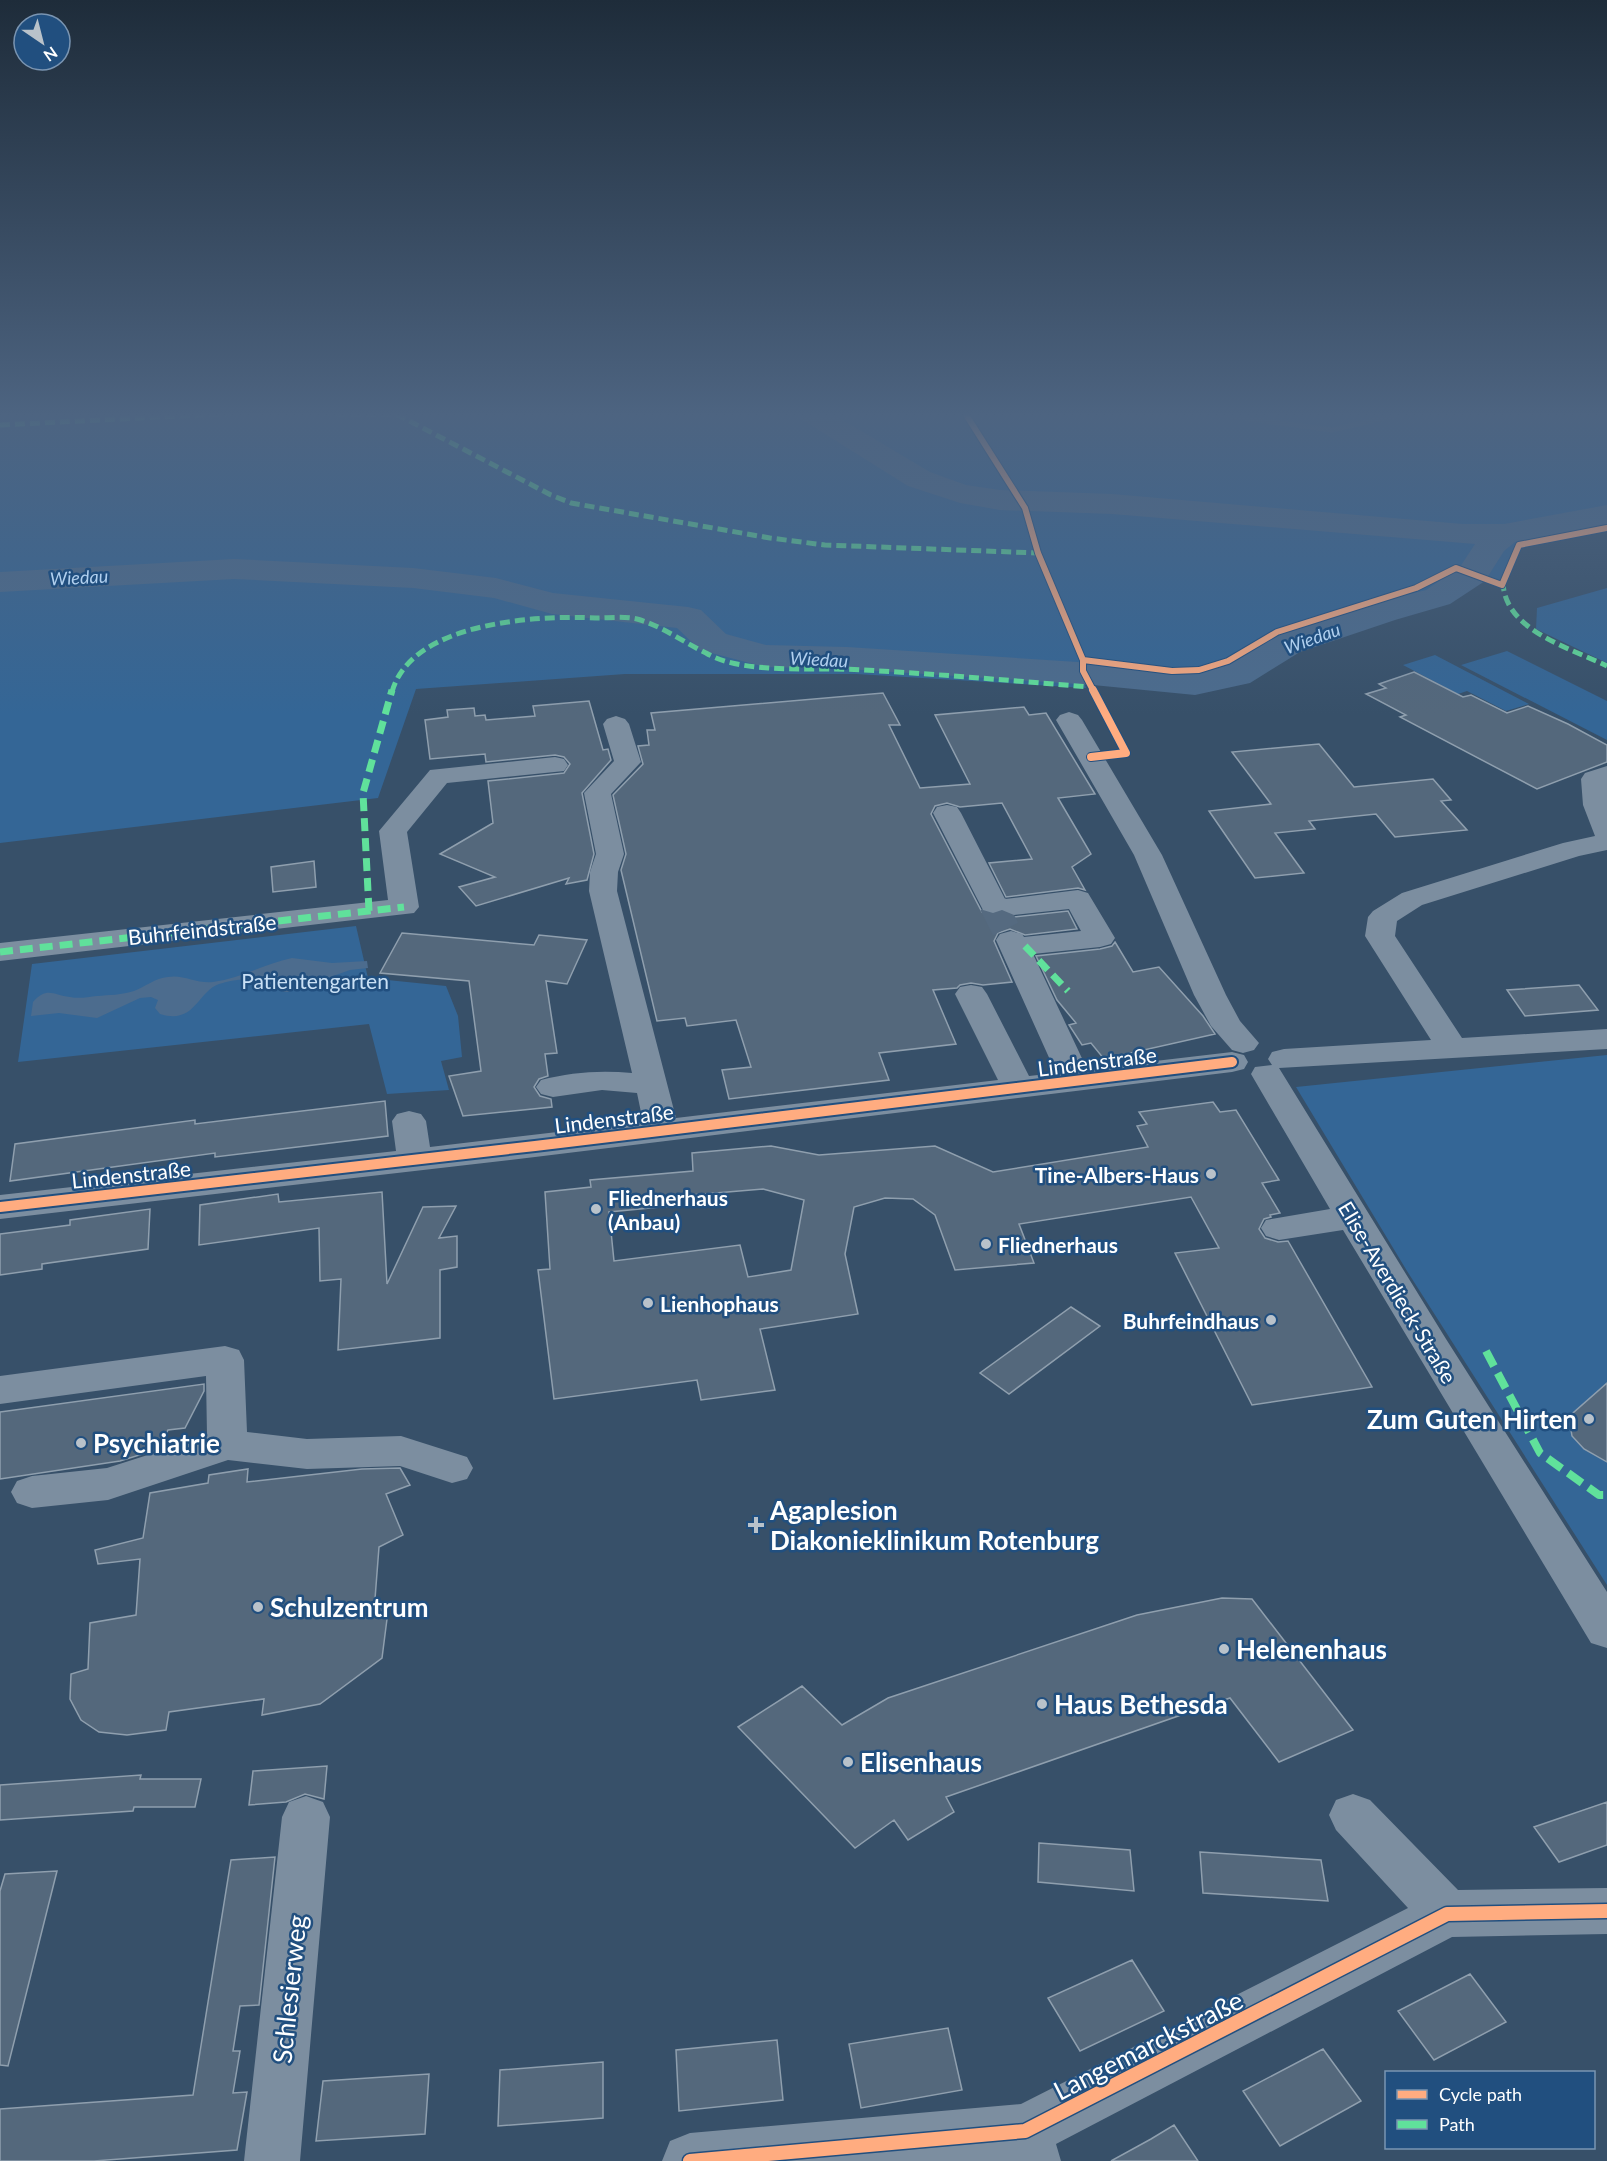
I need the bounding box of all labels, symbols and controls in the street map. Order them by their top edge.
north arrow [12,12,72,72]
text: N [40,43,61,66]
water label: Wiedau [49,564,109,590]
water label: Wiedau [1281,618,1343,658]
water label: Wiedau [789,646,849,672]
street label: Buhrfeindstraße [127,909,277,949]
park label: Patientengarten [241,968,389,993]
street label: Lindenstraße [1036,1041,1158,1081]
street label: Lindenstraße [553,1098,675,1138]
street label: Lindenstraße [70,1155,192,1193]
place label: Tine-Albers-Haus [1035,1162,1199,1187]
marker: Tine-Albers-Haus [1204,1167,1218,1181]
place label: Fliednerhaus (Anbau) [608,1185,728,1234]
street label: Elise-Averdieck-Straße [1334,1197,1462,1387]
marker: Fliednerhaus (Anbau) [589,1202,603,1216]
place label: Fliednerhaus [998,1232,1118,1257]
marker: Fliednerhaus [979,1237,993,1251]
place label: Lienhophaus [660,1291,779,1316]
marker: Lienhophaus [641,1296,655,1310]
place label: Buhrfeindhaus [1123,1308,1259,1333]
marker: Buhrfeindhaus [1264,1313,1278,1327]
place label: Zum Guten Hirten [1367,1403,1577,1435]
marker: Zum Guten Hirten [1582,1412,1596,1426]
place label: Psychiatrie [93,1427,220,1459]
marker: Psychiatrie [74,1436,88,1450]
place label: Agaplesion Diakonieklinikum Rotenburg [769,1494,1099,1556]
marker: Agaplesion Diakonieklinikum Rotenburg [747,1516,765,1534]
place label: Schulzentrum [270,1591,428,1623]
marker: Schulzentrum [251,1600,265,1614]
place label: Helenenhaus [1236,1633,1387,1665]
marker: Helenenhaus [1217,1642,1231,1656]
place label: Haus Bethesda [1054,1688,1228,1720]
marker: Haus Bethesda [1035,1697,1049,1711]
place label: Elisenhaus [860,1746,982,1778]
marker: Elisenhaus [841,1755,855,1769]
street label: Schlesierweg [265,1913,313,2065]
street label: Langemarckstraße [1048,1983,1248,2107]
legend [1385,2071,1595,2149]
text: Cycle path [1439,2083,1522,2105]
text: Path [1439,2113,1475,2135]

